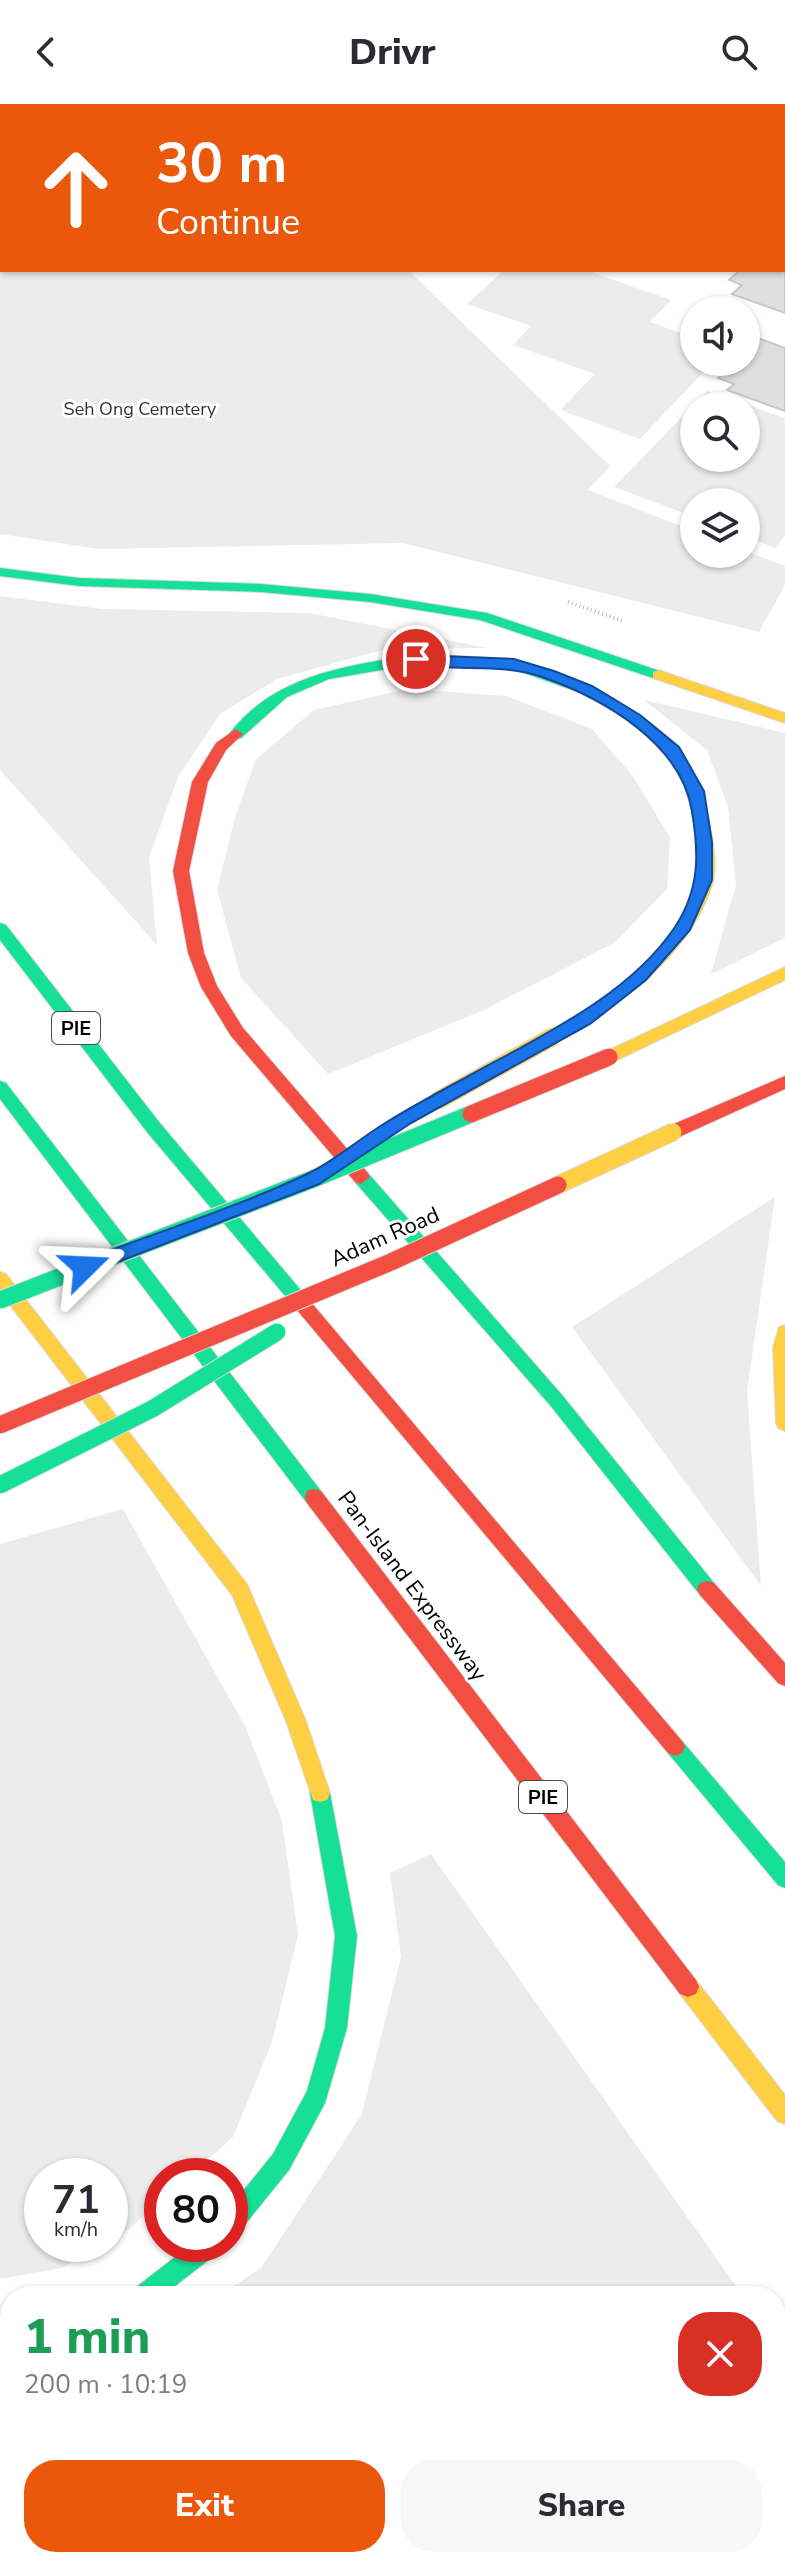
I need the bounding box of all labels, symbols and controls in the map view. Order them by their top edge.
text: Drivr [349,28,436,77]
icon: back [24,30,68,74]
icon: search [717,30,761,74]
text: 30 m [156,125,287,202]
icon: ahead [24,136,128,240]
text: Continue [156,198,300,247]
map controls [680,296,760,568]
button: sound [680,296,760,376]
button: search [680,392,760,472]
park label: Seh Ong Cemetery [64,397,217,421]
button: layers [680,488,760,568]
pin [382,625,450,693]
icon: arrive [394,637,438,681]
road number: PIE [52,1012,100,1044]
street label: Adam Road [326,1200,444,1274]
position arrow [43,1225,127,1309]
street label: Pan-Island Expressway [331,1485,494,1688]
road number: PIE [519,1781,567,1813]
speed limit sign: 80 [144,2158,248,2262]
text: 71 [52,2173,100,2227]
text: km/h [54,2216,98,2243]
text: 1 min [24,2304,150,2370]
button: close [678,2312,762,2396]
text: 200 m · 10:19 [24,2367,187,2402]
button: Exit [24,2460,385,2552]
button: Share [401,2460,762,2552]

